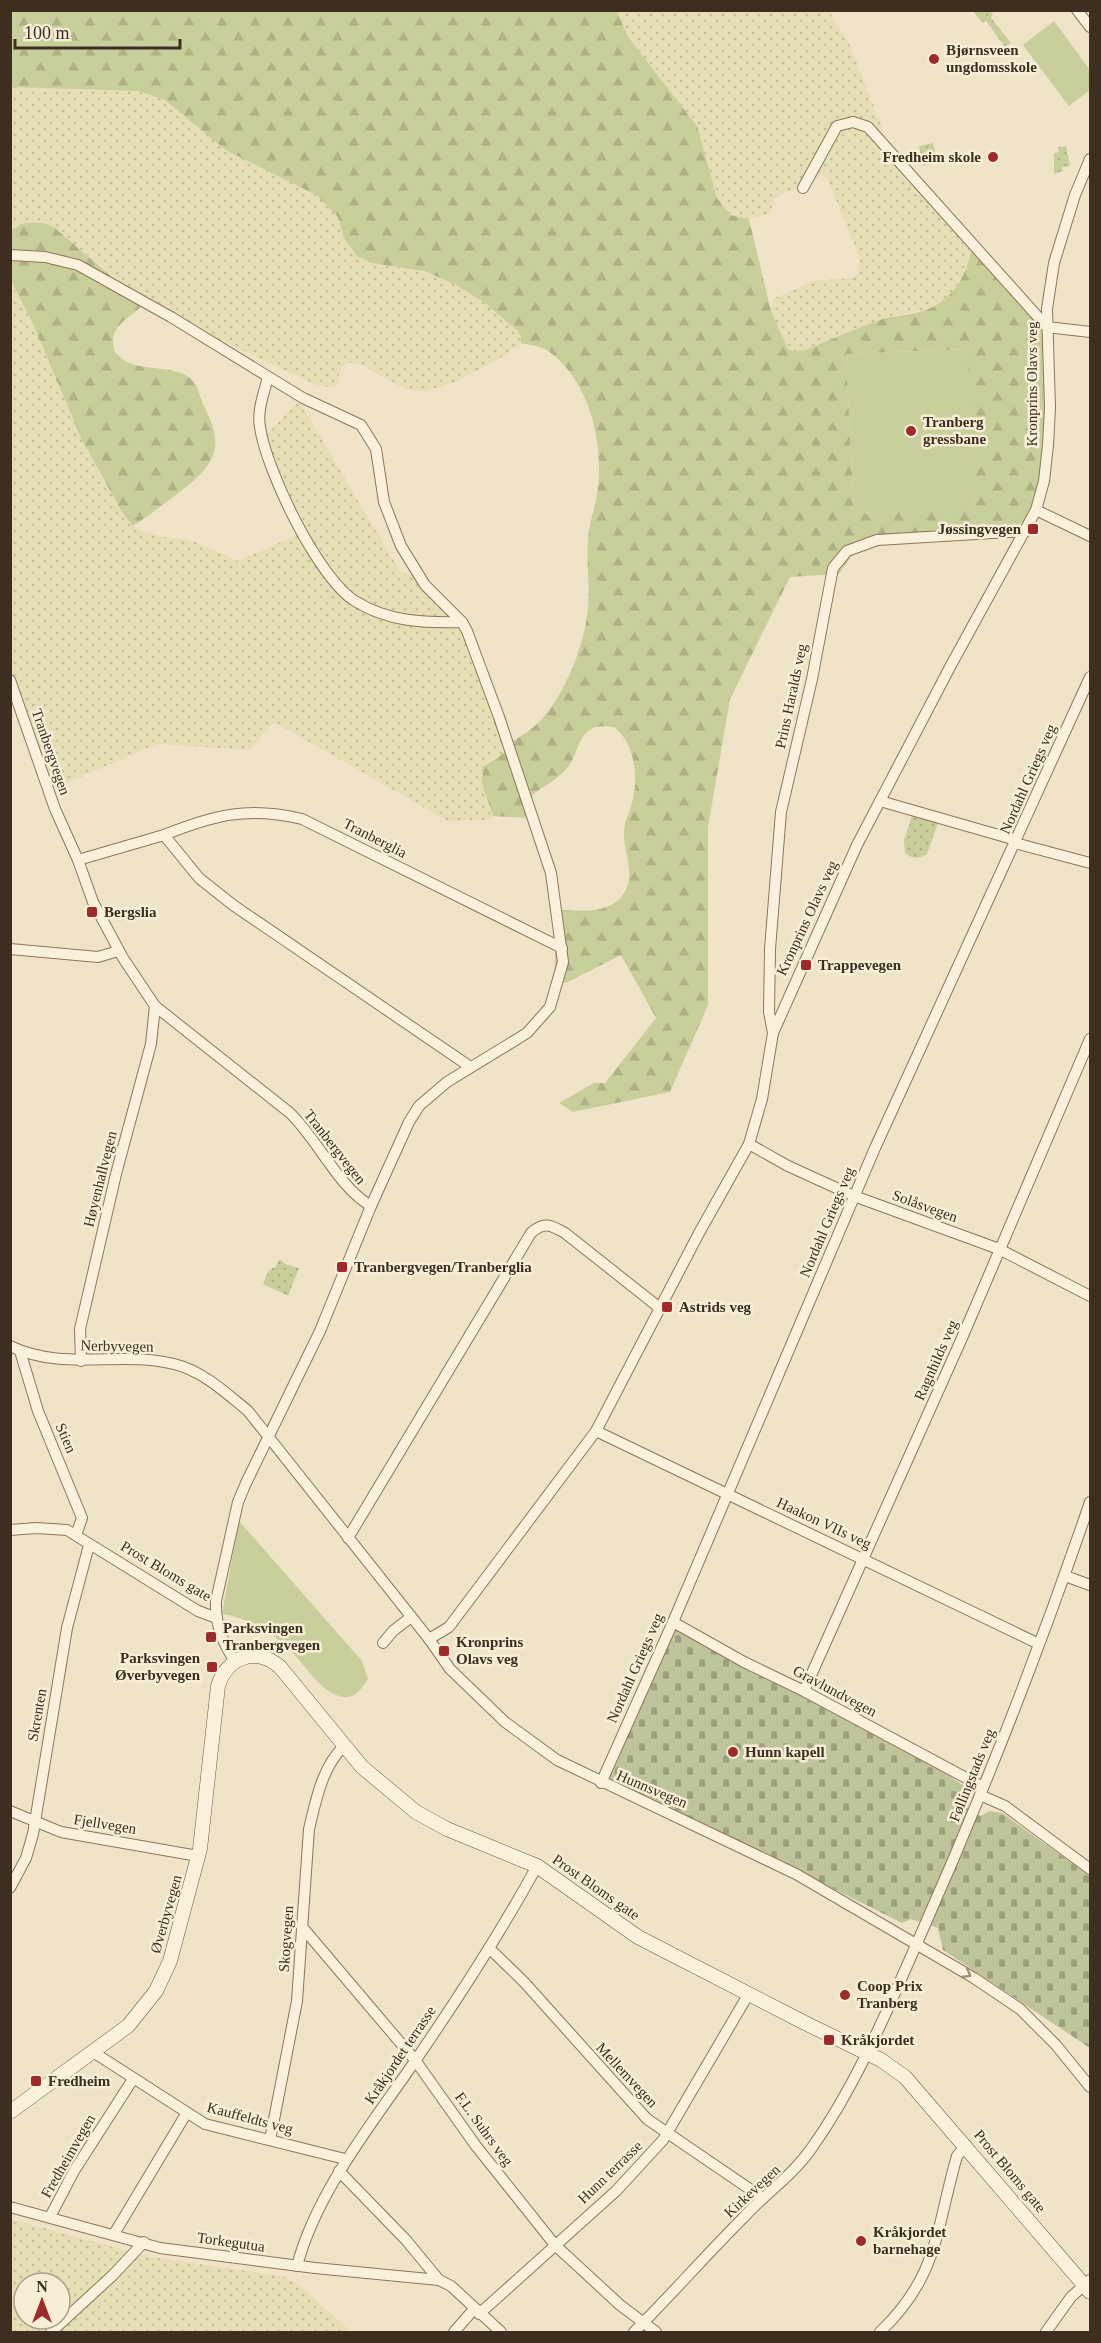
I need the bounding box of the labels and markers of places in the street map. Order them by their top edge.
place label: Bjørnsveen ungdomsskole [946,42,1037,75]
marker: Bjørnsveen ungdomsskole [927,52,941,66]
place label: Fredheim skole [883,149,981,165]
marker: Fredheim skole [986,150,1000,164]
place label: Tranberg gressbane [923,414,986,447]
marker: Tranberg gressbane [904,424,918,438]
place label: Jøssingvegen [938,521,1022,537]
marker: Jøssingvegen [1026,522,1040,536]
place label: Bergslia [104,904,157,920]
marker: Bergslia [85,905,99,919]
place label: Trappevegen [818,957,902,973]
marker: Trappevegen [799,958,813,972]
place label: Tranbergvegen/Tranberglia [354,1259,532,1275]
marker: Tranbergvegen/Tranberglia [335,1260,349,1274]
place label: Astrids veg [679,1299,752,1315]
marker: Astrids veg [660,1300,674,1314]
place label: Parksvingen Tranbergvegen [223,1620,321,1653]
marker: Parksvingen Tranbergvegen [204,1630,218,1644]
place label: Kronprins Olavs veg [456,1634,523,1667]
marker: Kronprins Olavs veg [437,1644,451,1658]
place label: Parksvingen Øverbyvegen [115,1650,201,1683]
marker: Parksvingen Øverbyvegen [205,1660,219,1674]
place label: Hunn kapell [745,1744,825,1760]
marker: Hunn kapell [726,1745,740,1759]
place label: Coop Prix Tranberg [857,1978,923,2011]
marker: Coop Prix Tranberg [838,1988,852,2002]
place label: Kråkjordet [841,2032,914,2048]
marker: Kråkjordet [822,2033,836,2047]
place label: Fredheim [48,2073,111,2089]
marker: Fredheim [29,2074,43,2088]
place label: Kråkjordet barnehage [873,2224,946,2257]
marker: Kråkjordet barnehage [854,2234,868,2248]

